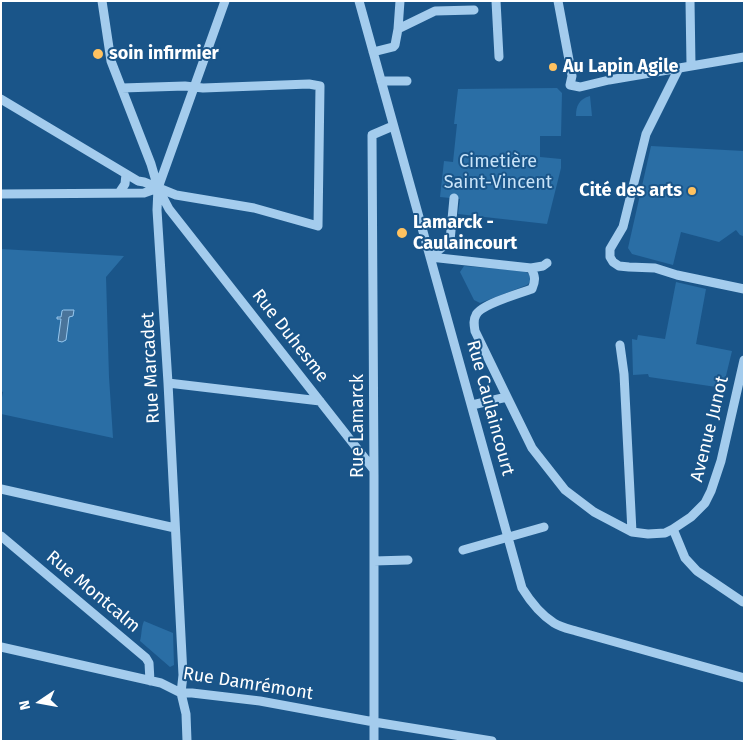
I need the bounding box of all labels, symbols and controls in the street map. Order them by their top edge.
place label: soin infirmier [109,43,219,65]
marker: soin infirmier [91,47,105,61]
place label: Au Lapin Agile [563,56,678,78]
marker: Au Lapin Agile [547,61,559,73]
park label: Cimetière Saint-Vincent [444,151,552,193]
place label: Cité des arts [579,180,682,202]
marker: Cité des arts [686,185,698,197]
place label: Lamarck - Caulaincourt [413,212,517,254]
marker: Lamarck - Caulaincourt [395,226,409,240]
street label: Rue Duhesme [247,285,333,387]
street label: Rue Marcadet [137,312,165,424]
street label: Rue Caulaincourt [462,338,518,478]
street label: Rue Lamarck [347,374,369,478]
street label: Avenue Junot [686,374,734,484]
street label: Rue Montcalm [42,546,144,638]
street label: Rue Damrémont [181,663,315,705]
north arrow [15,677,65,727]
text: N [16,699,34,712]

